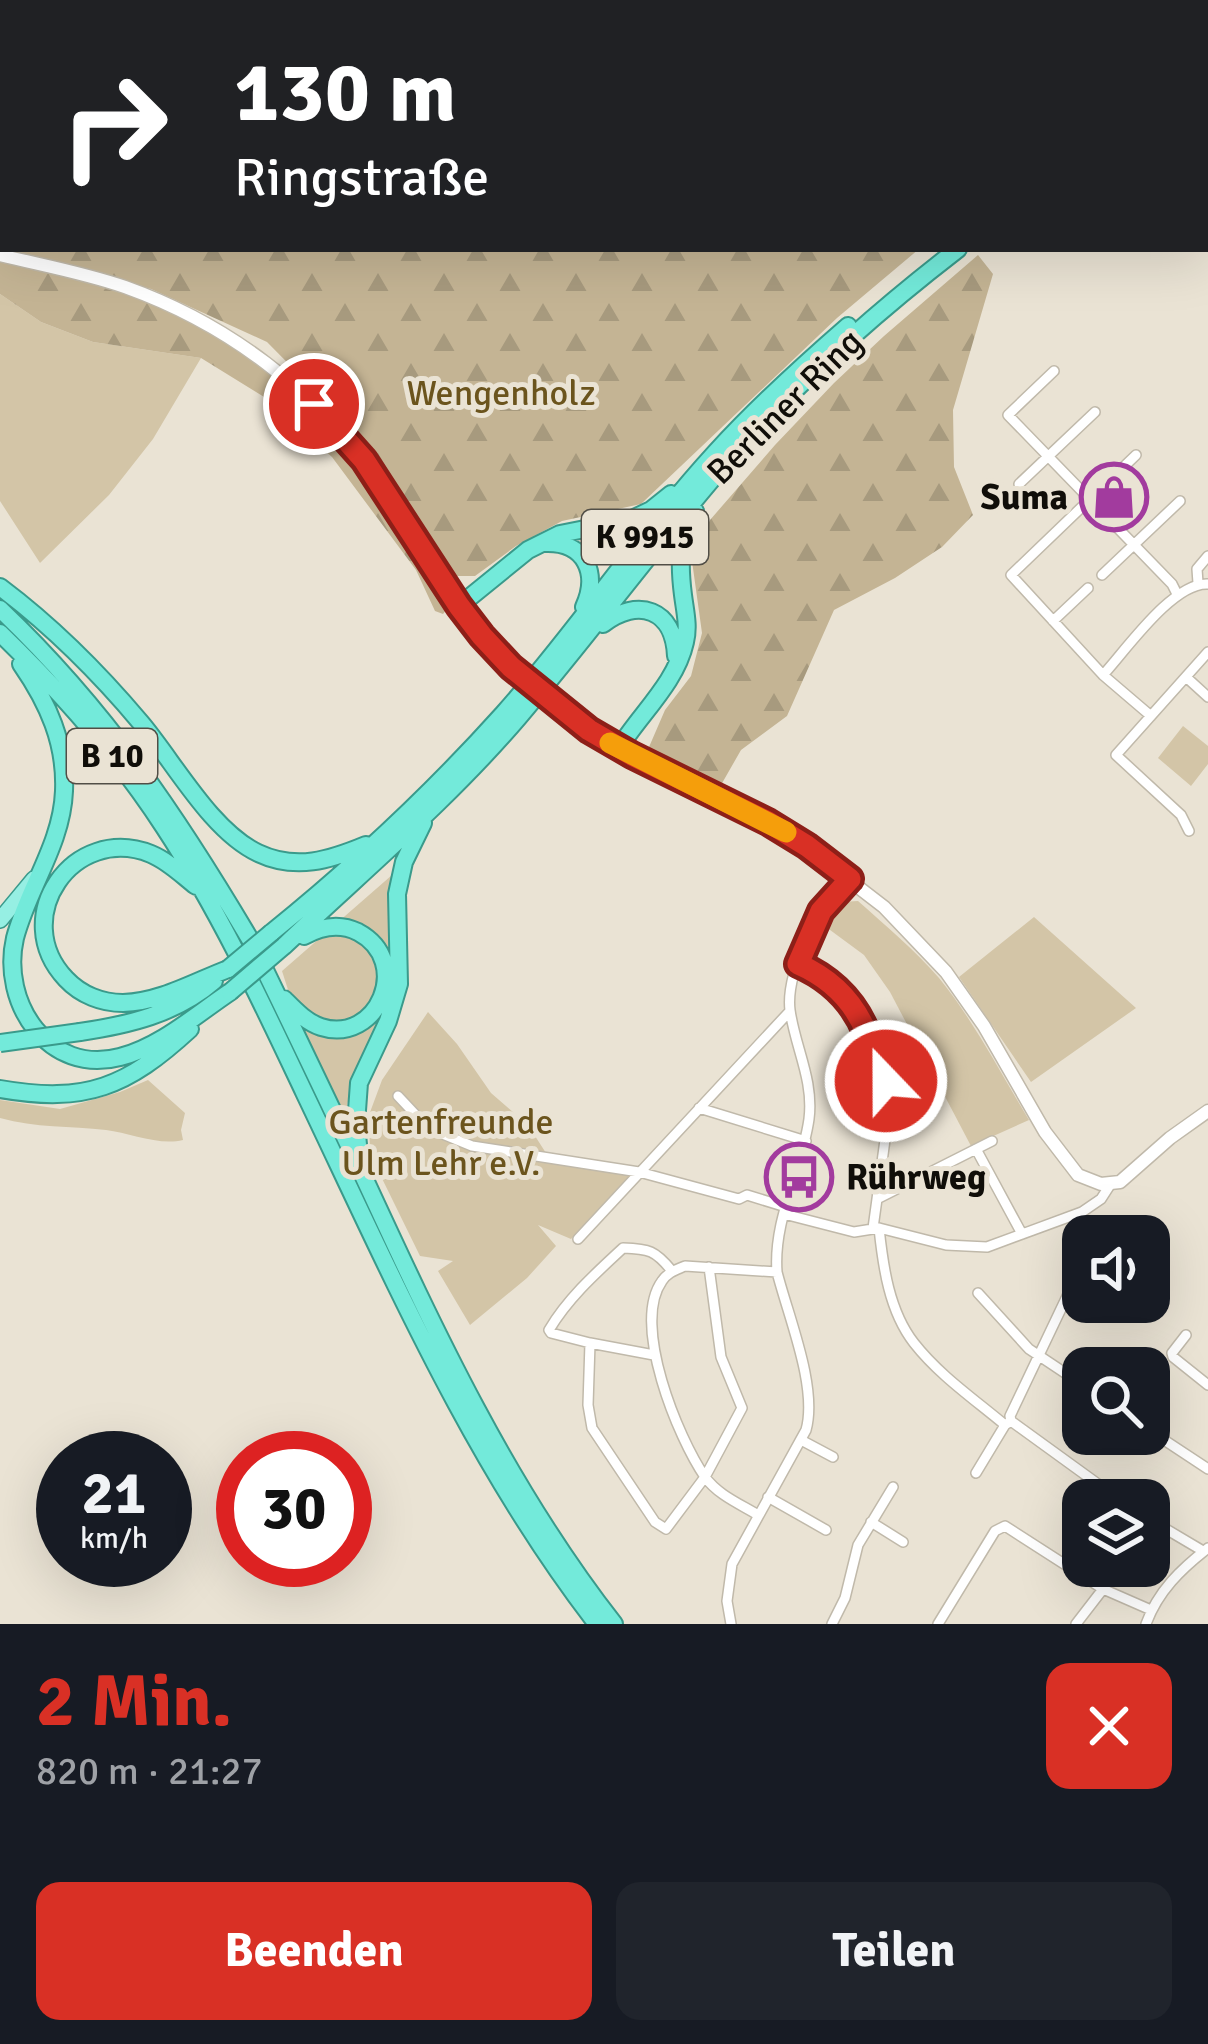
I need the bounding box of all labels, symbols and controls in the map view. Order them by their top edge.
text: 130 m [234,41,456,145]
icon: right [36,48,192,204]
text: Ringstraße [234,144,489,211]
street label: Berliner Ring [698,320,872,494]
pin [263,353,365,455]
icon: arrive [281,371,347,437]
park label: Wengenholz [406,371,596,416]
shop icon: Suma [1079,462,1149,532]
place label: Suma [981,475,1068,520]
road number: K 9915 [582,510,708,564]
road number: B 10 [67,729,157,783]
position arrow [823,1018,949,1144]
park label: Gartenfreunde Ulm Lehr e.V. [328,1100,554,1186]
bus stop icon: Rührweg [764,1142,834,1212]
place label: Rührweg [846,1155,986,1200]
map controls [1062,1215,1170,1587]
button: sound [1062,1215,1170,1323]
button: search [1062,1347,1170,1455]
speed limit sign: 30 [216,1431,372,1587]
text: 21 [82,1457,146,1531]
button: layers [1062,1479,1170,1587]
text: km/h [80,1520,148,1557]
text: 2 Min. [36,1657,232,1746]
button: close [1046,1663,1172,1789]
text: 820 m · 21:27 [36,1747,263,1795]
button: Beenden [36,1882,592,2020]
button: Teilen [616,1882,1172,2020]

